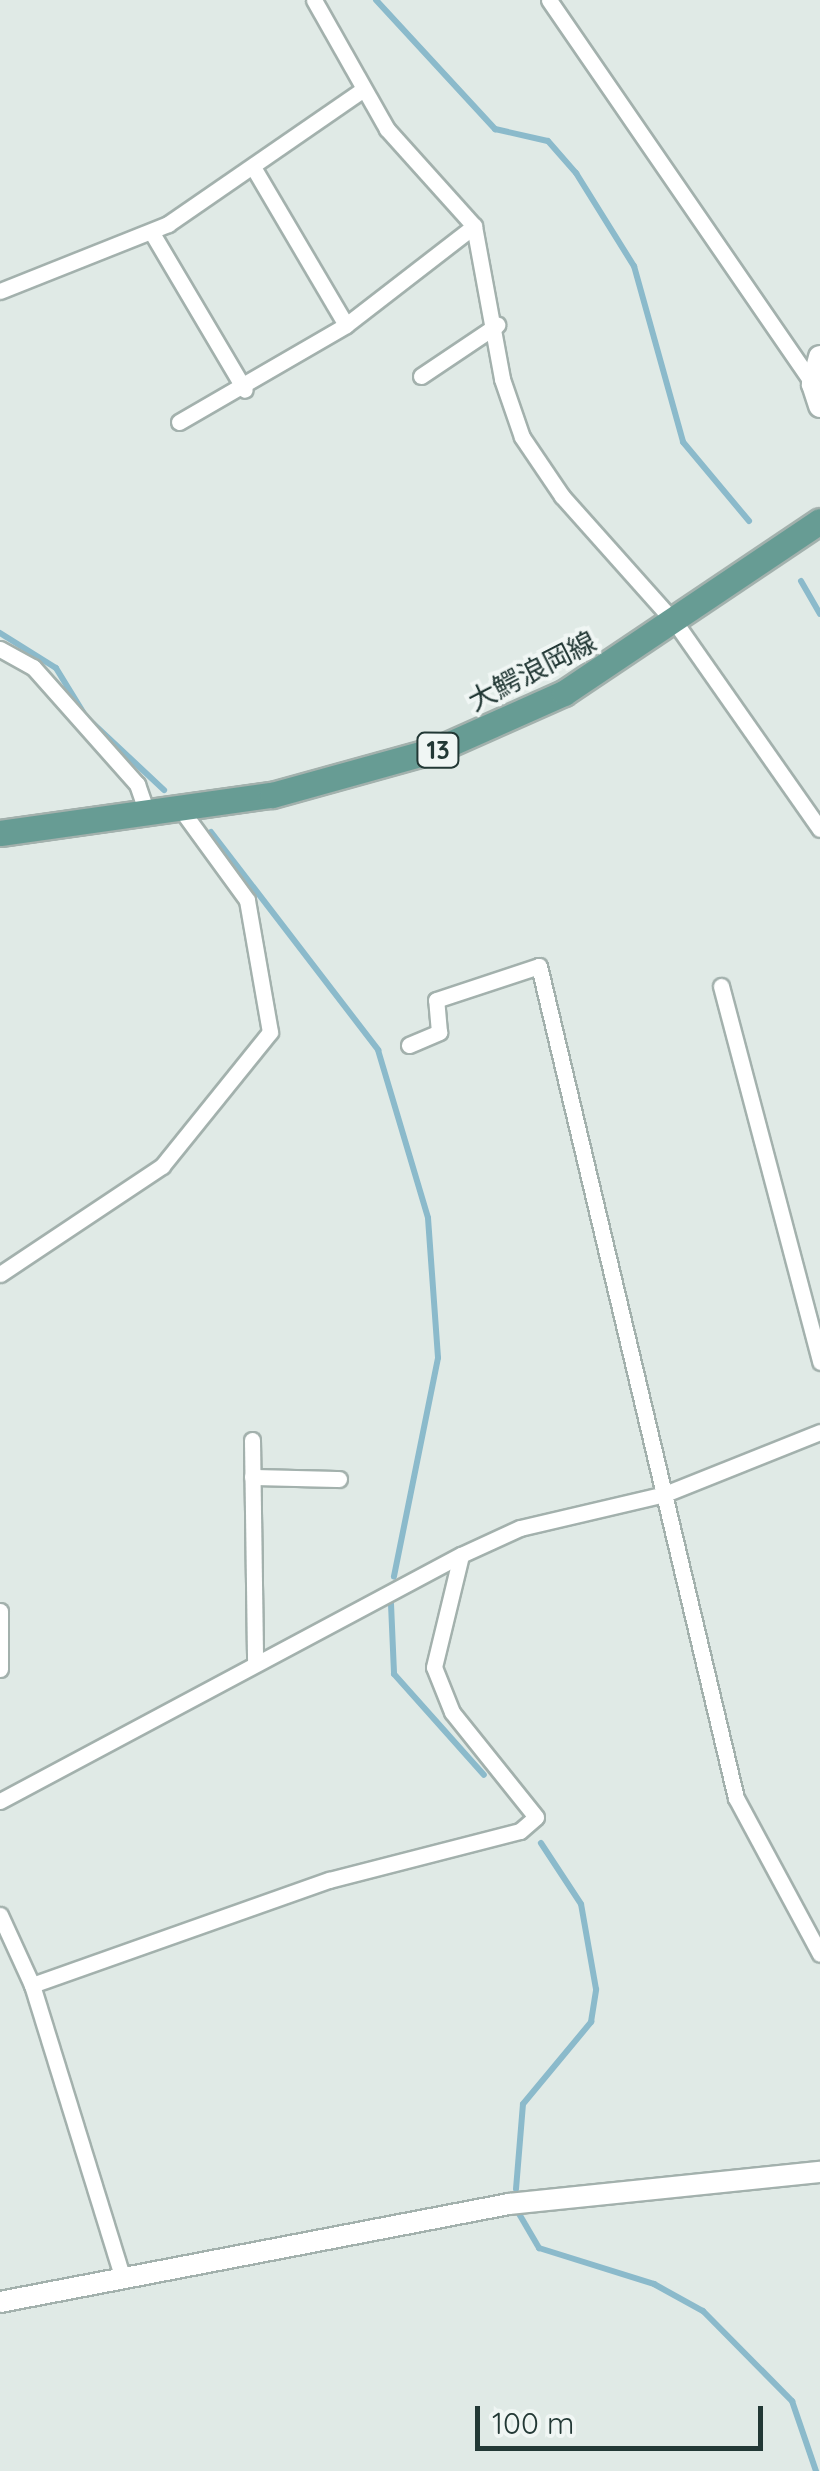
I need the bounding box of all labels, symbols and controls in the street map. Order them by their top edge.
street label: 大鰐浪岡線 [462,624,602,718]
road number: 13 [416,730,460,770]
scale bar [480,2386,768,2448]
text: 100 m [492,2404,574,2442]

